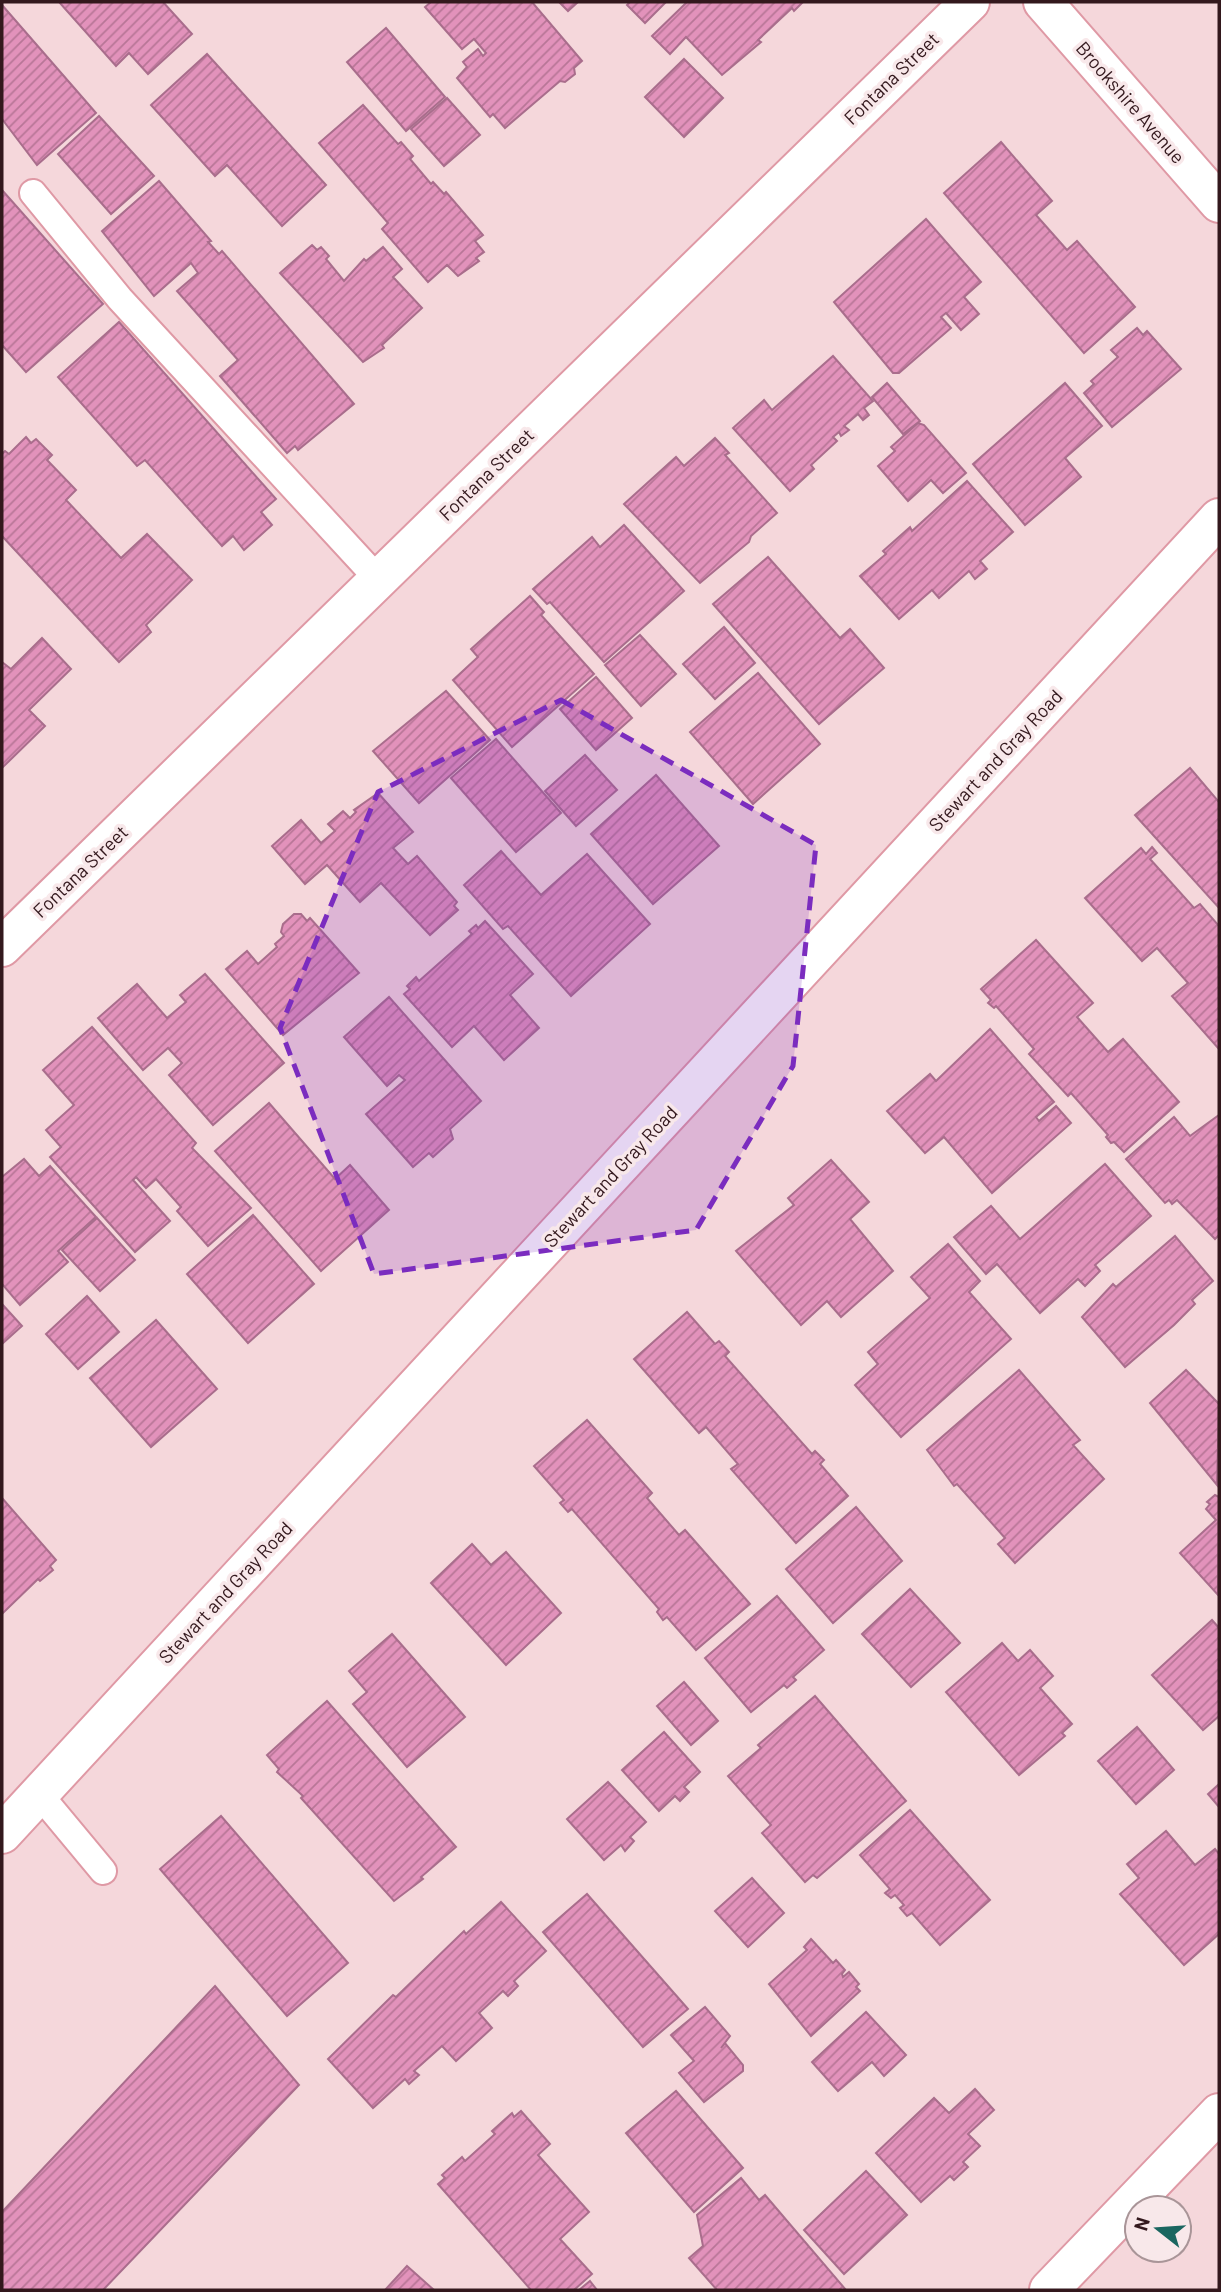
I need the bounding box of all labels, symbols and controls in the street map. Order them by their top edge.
street label: Fontana Street [839,27,943,129]
street label: Brookshire Avenue [1072,36,1190,168]
street label: Fontana Street [434,423,538,525]
street label: Stewart and Gray Road [923,684,1067,836]
street label: Fontana Street [28,820,132,922]
street label: Stewart and Gray Road [538,1100,682,1252]
street label: Stewart and Gray Road [153,1516,297,1668]
north arrow [1123,2194,1193,2264]
text: N [1128,2214,1154,2233]

